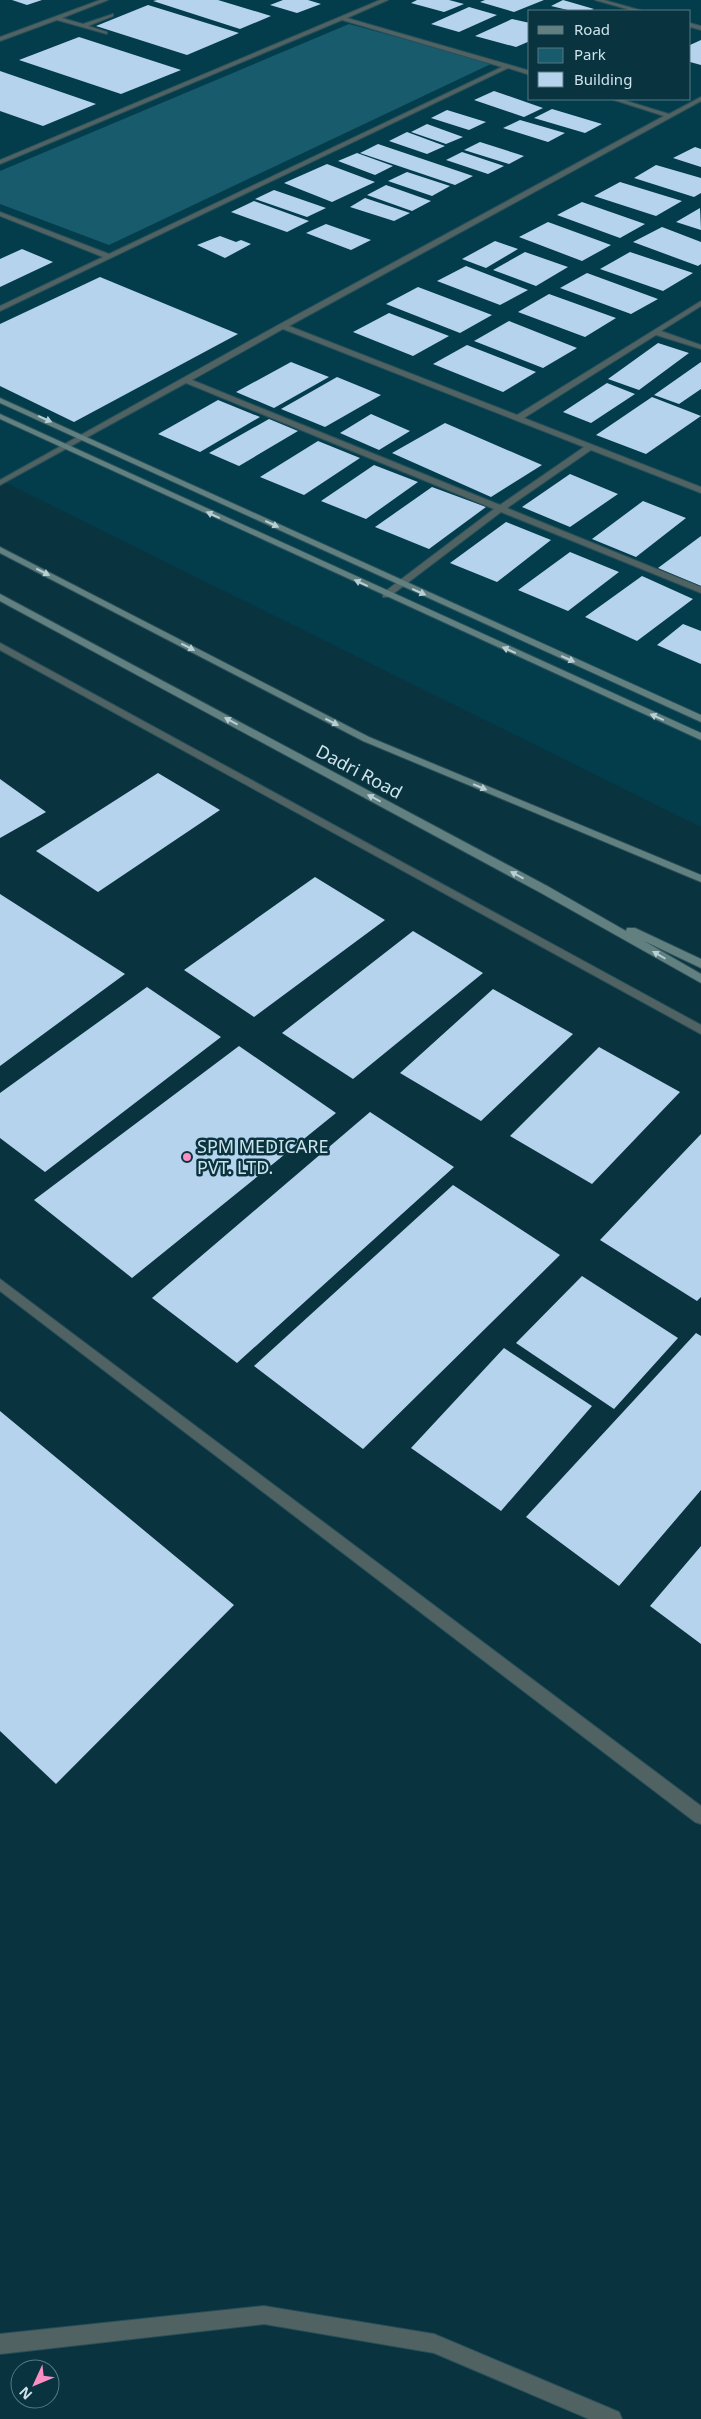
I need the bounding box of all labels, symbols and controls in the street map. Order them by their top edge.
legend [528,10,691,100]
text: Road [574,19,610,39]
text: Park [574,44,606,64]
text: Building [574,69,632,89]
one-way arrow [38,416,52,424]
one-way arrow [206,510,220,518]
one-way arrow [265,520,279,528]
one-way arrow [36,568,51,576]
one-way arrow [353,579,368,587]
one-way arrow [412,589,426,597]
one-way arrow [180,643,195,651]
one-way arrow [501,646,516,654]
one-way arrow [561,655,575,663]
one-way arrow [650,713,664,721]
one-way arrow [224,717,238,725]
one-way arrow [325,718,339,726]
street label: Dadri Road [312,738,407,804]
one-way arrow [473,784,487,792]
one-way arrow [367,794,381,802]
one-way arrow [510,871,525,879]
one-way arrow [651,951,666,959]
place label: SPM MEDICARE PVT. LTD. [197,1134,328,1179]
marker: SPM MEDICARE PVT. LTD. [181,1151,193,1163]
north arrow [10,2359,60,2409]
text: N [14,2383,36,2404]

